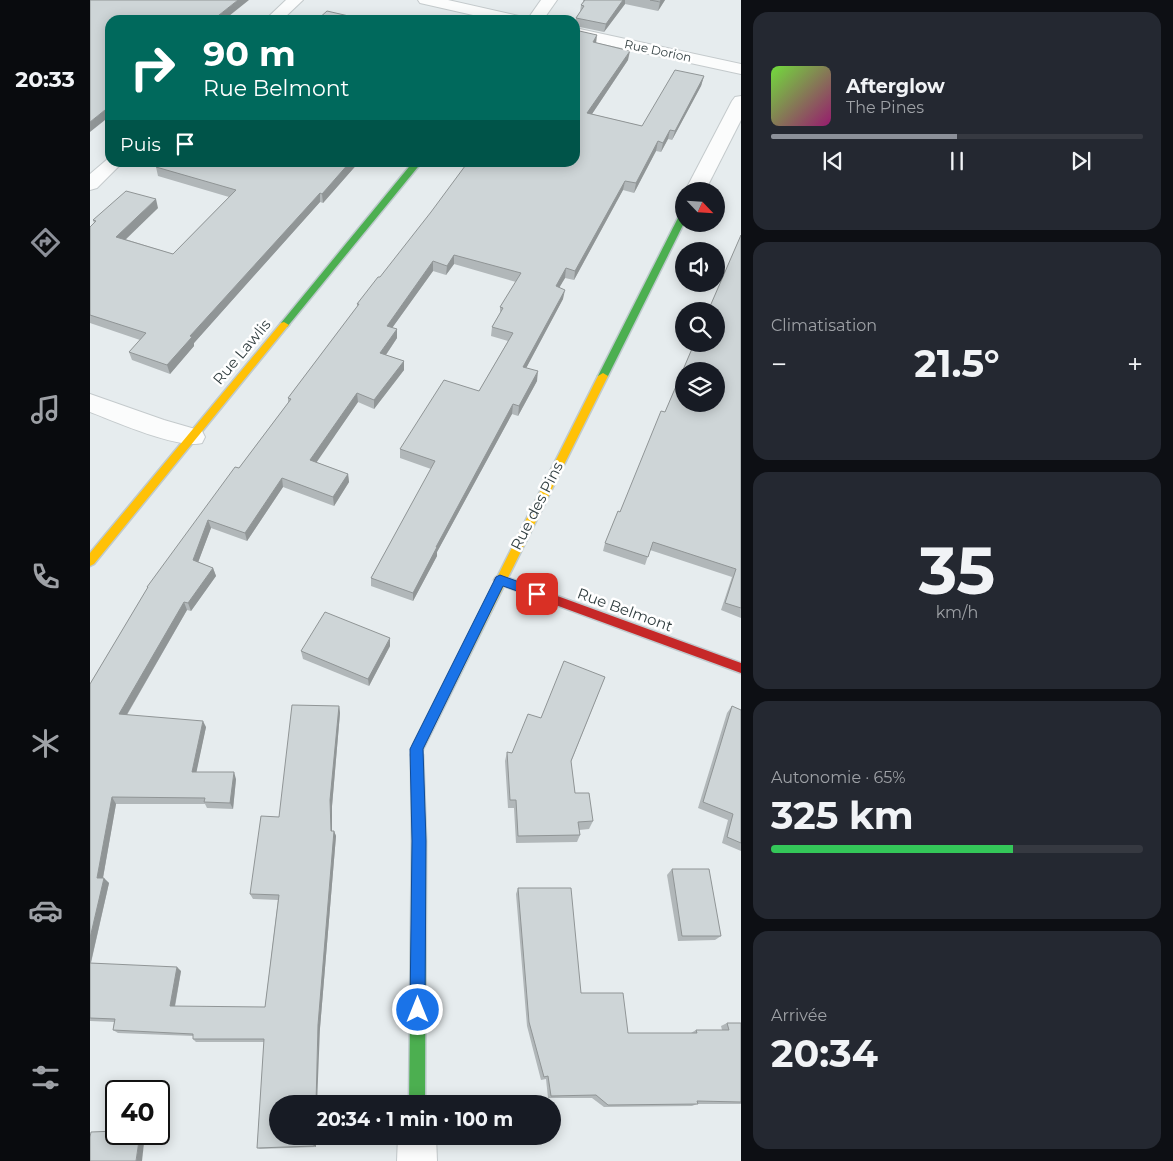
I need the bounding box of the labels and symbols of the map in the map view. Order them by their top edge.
street label: Rue Dorion [623,36,693,65]
north arrow [675,182,725,232]
street label: Rue Lawlis [209,315,275,388]
street label: Rue des Pins [506,458,567,553]
pin [516,573,558,615]
street label: Rue Belmont [575,584,675,636]
position arrow [391,983,443,1035]
speed limit sign: 40 [105,1080,170,1145]

